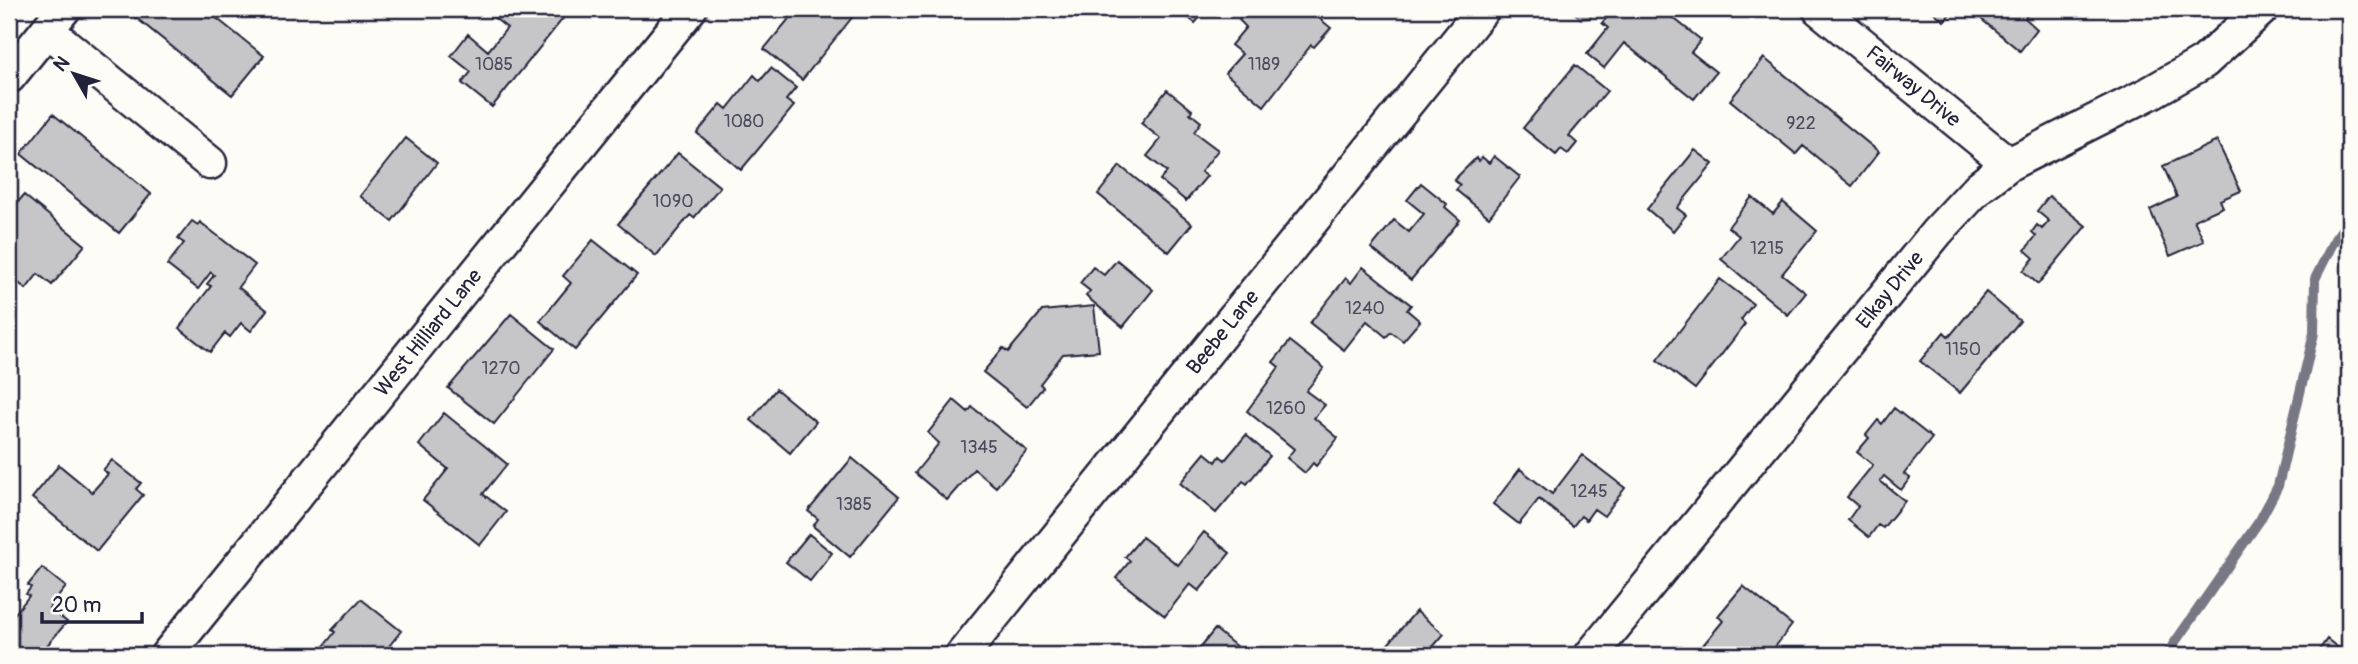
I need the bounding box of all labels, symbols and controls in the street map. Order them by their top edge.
north arrow [38,38,108,108]
street label: Fairway Drive [1860,40,1967,134]
text: N [48,51,75,76]
house number: 1085 [475,53,513,76]
house number: 1189 [1248,53,1280,76]
house number: 1080 [724,110,764,133]
house number: 922 [1786,112,1816,135]
house number: 1090 [653,190,693,213]
house number: 1215 [1750,237,1784,260]
street label: Elkay Drive [1850,245,1930,334]
street label: West Hilliard Lane [369,263,489,402]
street label: Beebe Lane [1181,284,1266,380]
house number: 1240 [1345,297,1385,320]
house number: 1150 [1945,338,1981,361]
house number: 1270 [482,357,520,380]
house number: 1260 [1266,397,1306,420]
house number: 1345 [960,436,998,459]
house number: 1245 [1570,480,1608,503]
house number: 1385 [836,493,872,516]
scale bar [42,580,142,624]
text: 20 m [52,592,101,619]

